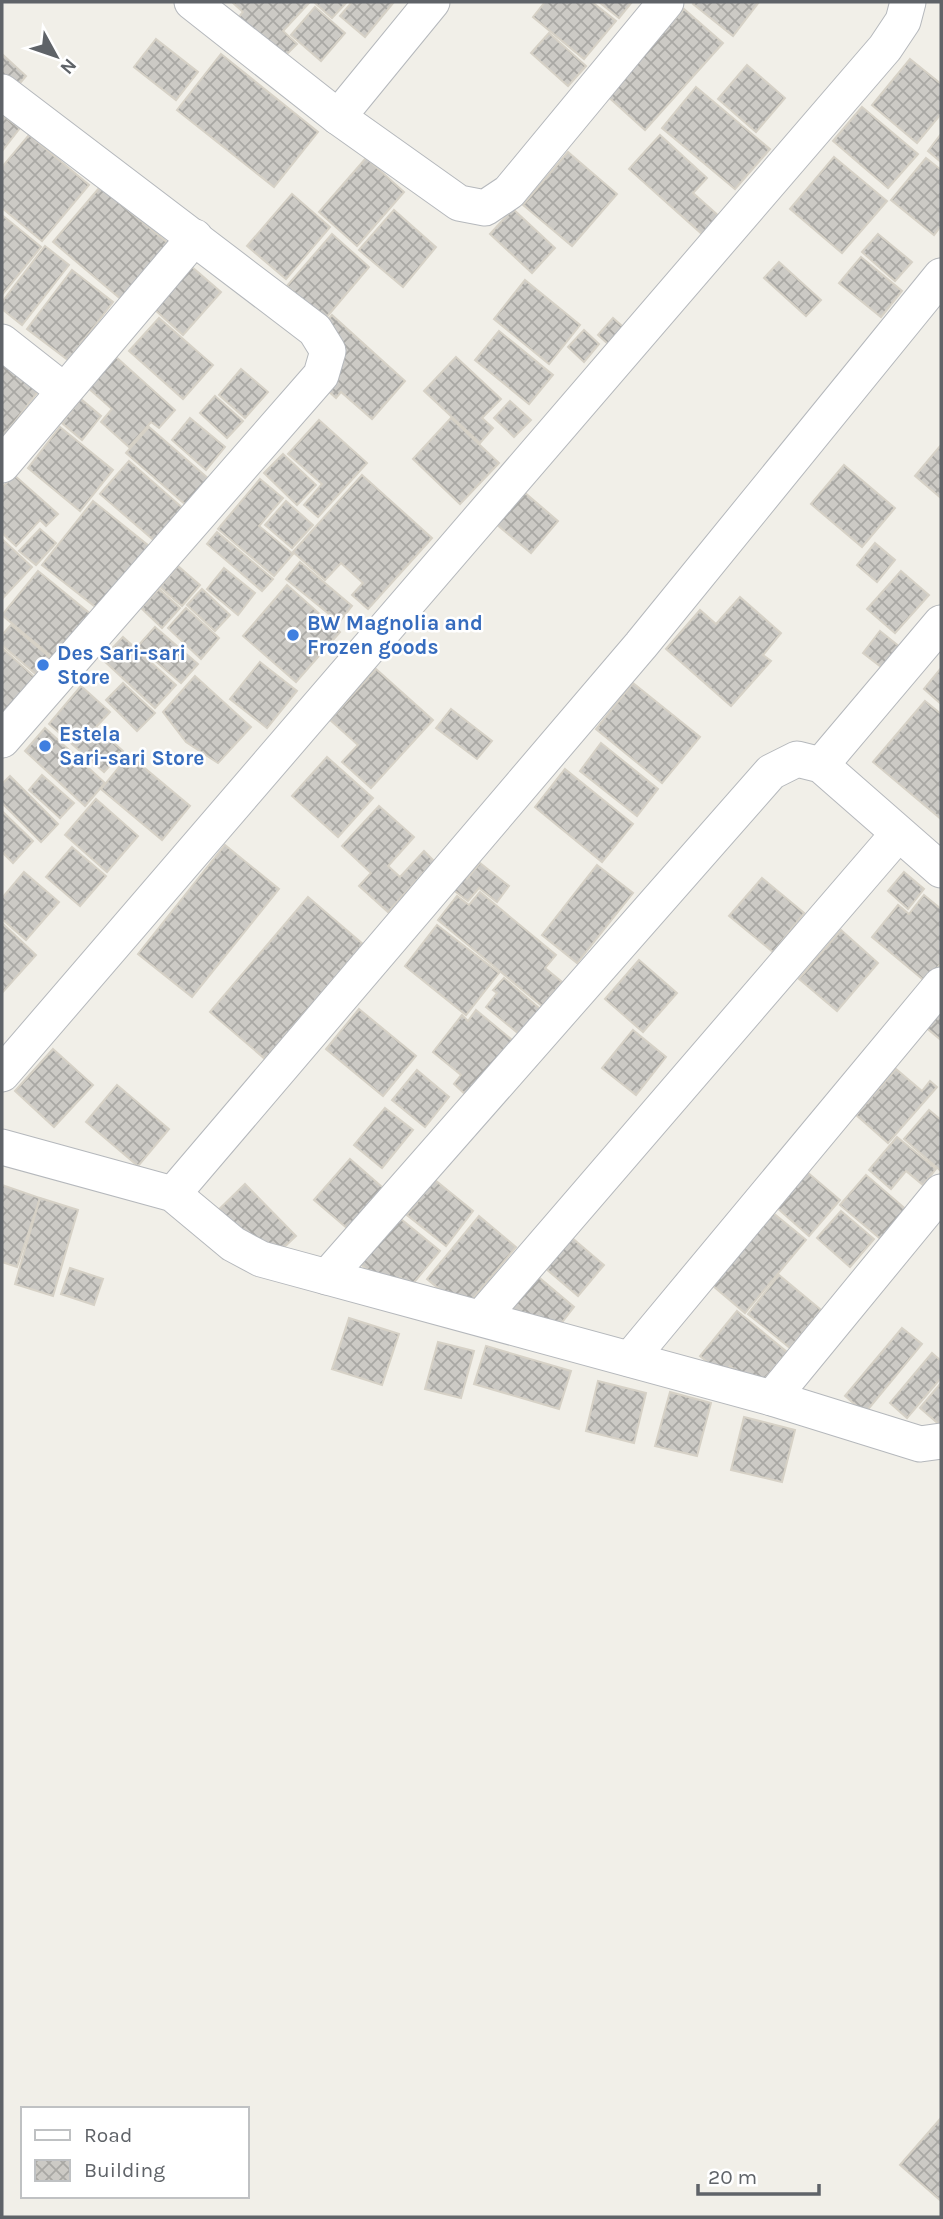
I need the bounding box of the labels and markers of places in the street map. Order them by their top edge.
place label: BW Magnolia and Frozen goods [307,611,483,659]
marker: BW Magnolia and Frozen goods [285,627,301,643]
place label: Des Sari-sari Store [57,641,186,689]
marker: Des Sari-sari Store [35,657,51,673]
place label: Estela Sari-sari Store [59,722,204,770]
marker: Estela Sari-sari Store [37,738,53,754]

